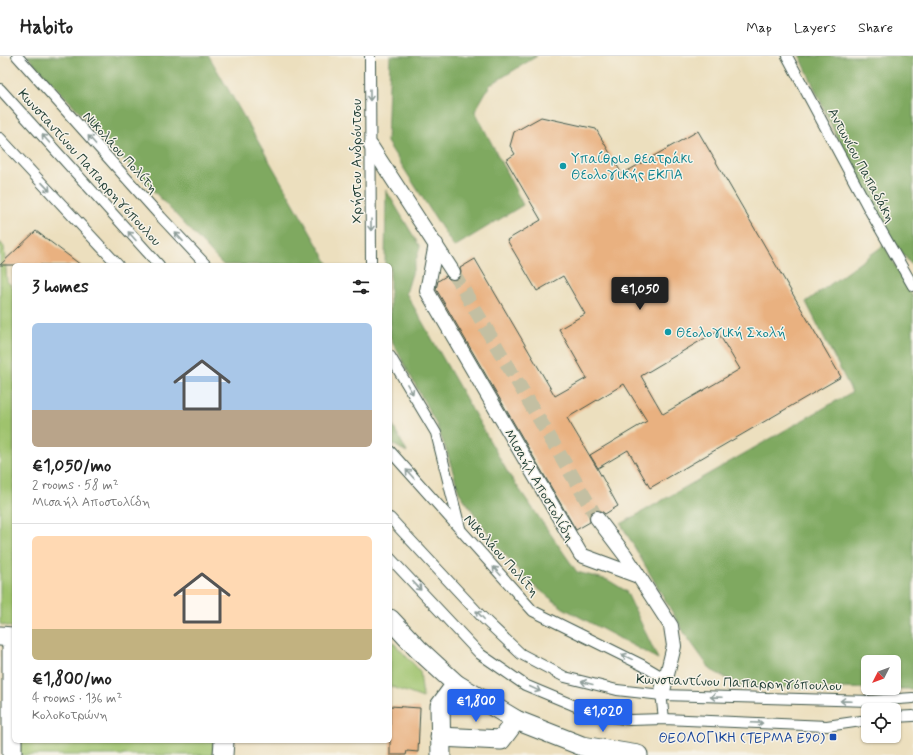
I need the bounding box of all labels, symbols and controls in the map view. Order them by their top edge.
text: Habito [20,15,73,40]
text: Map [746,19,772,37]
text: Layers [794,19,836,37]
text: Share [858,19,893,37]
street label: Κωνσταντίνου Παπαρρηγόπουλου [14,85,165,250]
one-way arrow [366,88,374,101]
street label: Χρήστου Ανδρόυτσου [348,99,366,223]
street label: Αντωνίου Παπαδάκη [823,105,899,226]
street label: Νικολάου Πολίτη [78,108,162,198]
one-way arrow [41,134,50,145]
one-way arrow [87,135,97,145]
place label: Υπαίθριο θεατράκι Θεολογικής ΕΚΠΑ [571,150,693,184]
marker: Υπαίθριο θεατράκι Θεολογικής ΕΚΠΑ [558,161,568,171]
one-way arrow [41,182,50,192]
one-way arrow [367,218,375,231]
one-way arrow [128,231,137,241]
one-way arrow [174,232,184,242]
text: 3 homes [32,276,89,298]
icon: filters [350,276,372,298]
pin: €1,050 [607,277,673,311]
text: €1,050 [620,281,660,298]
place label: Θεολογική Σχολή [676,324,786,342]
marker: Θεολογική Σχολή [663,327,673,337]
icon: home [166,349,238,421]
one-way arrow [406,383,414,394]
street label: Μισαήλ Αποστολίδη [500,426,579,545]
text: €1,050/mo [32,455,111,477]
one-way arrow [406,469,415,479]
text: 2 rooms · 58 m² [32,477,119,494]
text: Μισαήλ Αποστολίδη [32,494,150,511]
street label: Νικολάου Πολίτη [459,511,543,601]
icon: home [166,562,238,634]
one-way arrow [492,566,502,576]
one-way arrow [412,581,421,591]
one-way arrow [475,610,484,620]
one-way arrow [621,653,633,660]
north arrow [861,655,901,695]
map controls [861,655,901,743]
text: €1,800/mo [32,668,112,690]
street label: Κωνσταντίνου Παπαρρηγόπουλου [636,670,842,696]
one-way arrow [581,678,594,686]
one-way arrow [528,686,540,694]
pin: €1,800 [443,689,509,723]
text: 4 rooms · 136 m² [32,690,122,707]
text: €1,800 [456,693,496,710]
one-way arrow [710,693,723,701]
one-way arrow [840,697,853,704]
pin: €1,020 [570,699,636,733]
text: €1,020 [583,703,623,720]
button: locate [861,703,901,743]
text: Κολοκοτρώνη [32,707,108,724]
one-way arrow [750,719,763,727]
place label: ΘΕΟΛΟΓΙΚΗ (ΤΕΡΜΑ Ε90) [658,729,825,747]
marker: ΘΕΟΛΟΓΙΚΗ (ΤΕΡΜΑ Ε90) [828,732,838,742]

